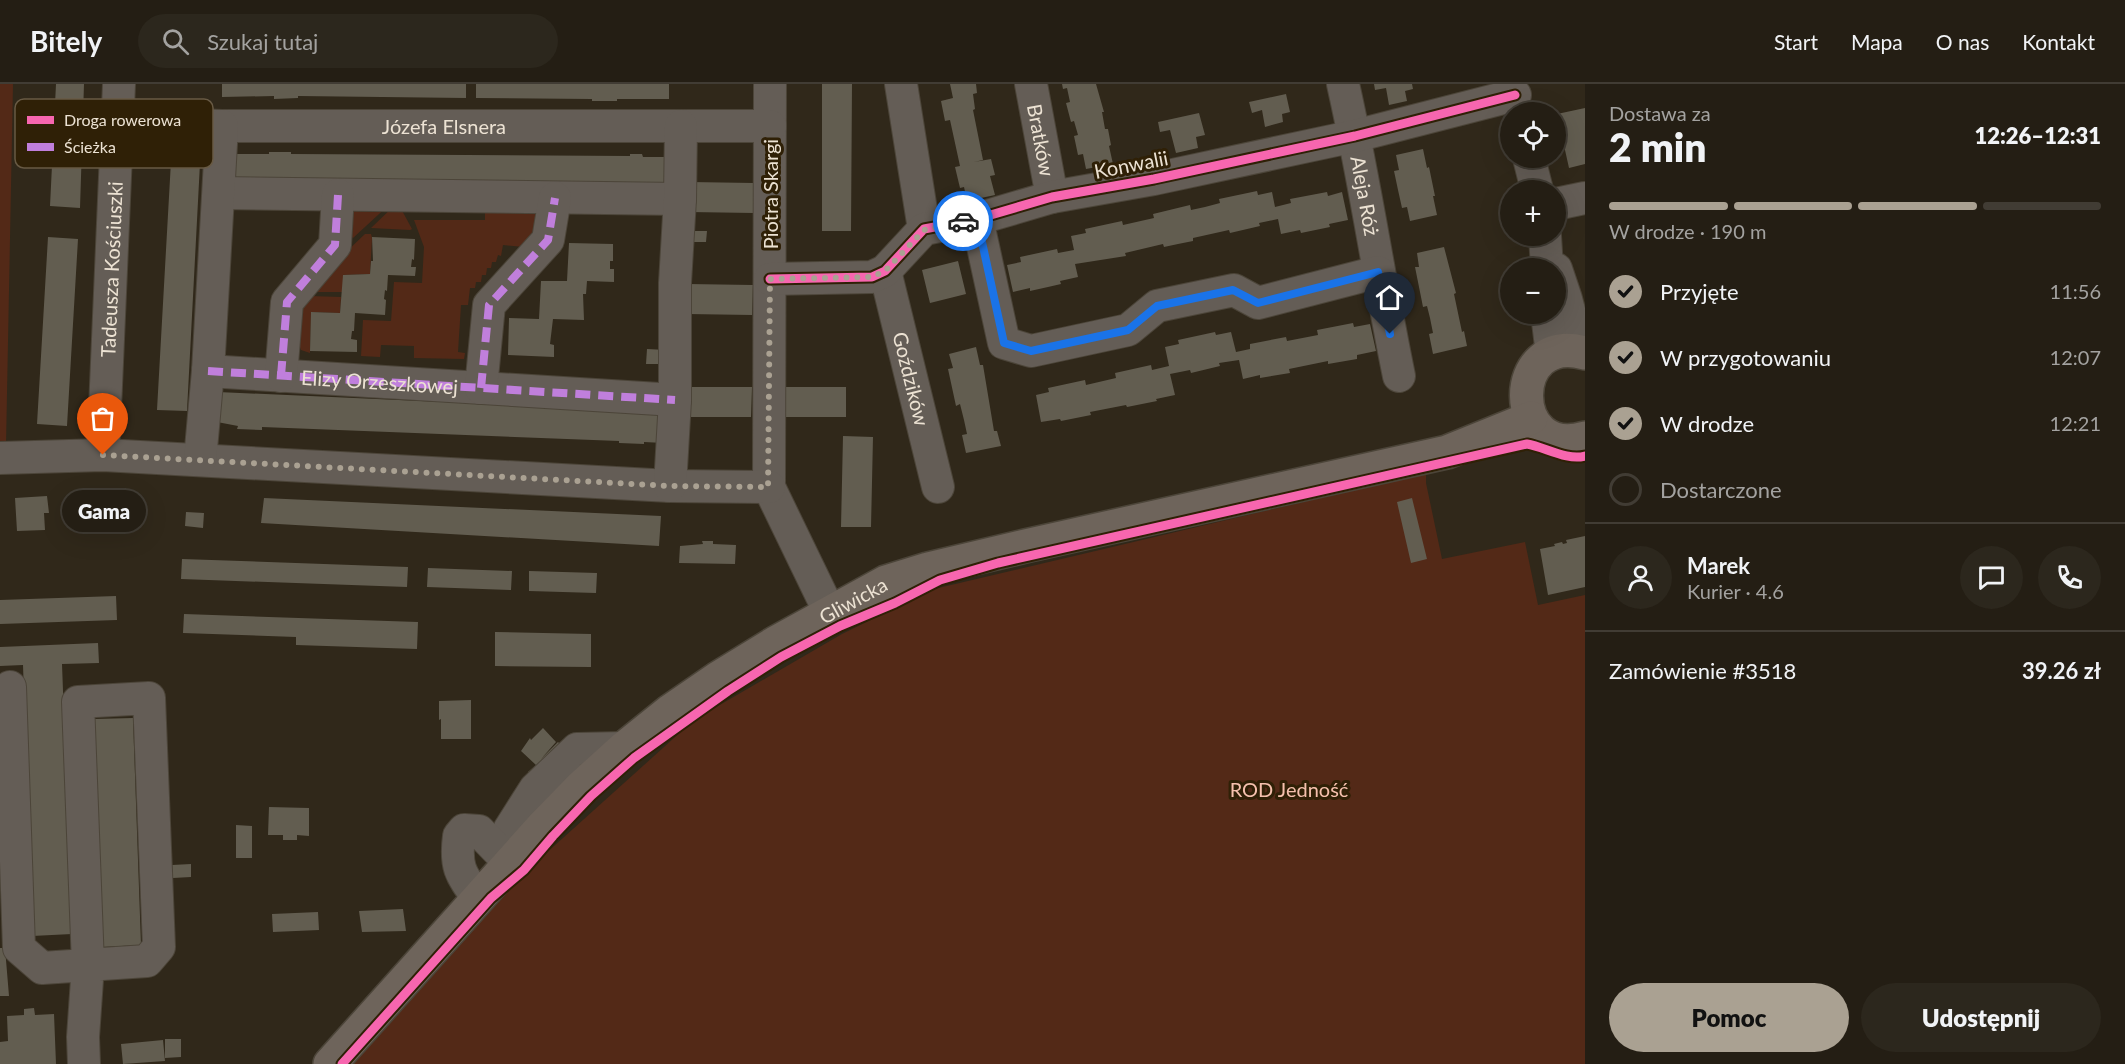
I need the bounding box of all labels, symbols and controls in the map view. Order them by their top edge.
search box [138,14,558,68]
text: Bitely [30,24,102,58]
icon: search [159,25,192,58]
text: Szukaj tutaj [207,28,318,55]
text: Start [1774,29,1818,54]
text: Mapa [1851,29,1903,54]
text: O nas [1936,29,1989,54]
text: Kontakt [2022,29,2095,54]
legend [15,99,213,168]
text: Dostawa za [1609,101,1711,125]
street label: Bratków [1023,102,1060,179]
map controls [1500,102,1566,324]
button: locate [1500,102,1566,168]
text: Droga rowerowa [64,110,181,129]
street label: Józefa Elsnera [382,114,506,138]
text: 12:26–12:31 [1975,122,2101,149]
text: 2 min [1609,124,1706,170]
text: Ścieżka [64,137,116,156]
street label: Piotra Skargi [758,139,782,249]
street label: Konwalii [1092,145,1170,183]
street label: Aleja Róż [1346,154,1385,238]
button: + [1500,180,1566,246]
street label: Tadeusza Kościuszki [95,181,127,358]
courier [933,191,993,251]
icon: car [947,205,980,238]
text: W drodze · 190 m [1609,219,1766,243]
button: − [1500,258,1566,324]
pin [1364,272,1415,334]
icon: check [1609,275,1642,308]
text: Przyjęte [1660,278,1739,305]
text: 11:56 [2050,279,2101,303]
icon: home [1373,281,1406,314]
street label: Goździków [888,329,935,429]
icon: check [1609,341,1642,374]
text: W przygotowaniu [1660,344,1831,371]
text: 12:07 [2050,345,2101,369]
street label: Elizy Orzeszkowej [301,365,459,399]
pin [77,393,128,455]
icon: bag [86,402,119,435]
icon: check [1609,407,1642,440]
text: W drodze [1660,410,1754,437]
text: 12:21 [2050,411,2101,435]
text: Dostarczone [1660,476,1782,503]
callout: Gama [61,491,145,533]
text: Gama [78,499,130,523]
button: person [1609,546,1672,609]
button: chat [1960,546,2023,609]
button: phone [2038,546,2101,609]
text: Marek [1687,552,1750,579]
street label: Gliwicka [815,572,891,629]
text: Kurier · 4.6 [1687,579,1784,603]
text: Zamówienie #3518 [1609,657,1796,684]
text: 39.26 zł [2022,657,2101,684]
park label: ROD Jedność [1230,777,1349,801]
button: Pomoc [1609,983,1849,1052]
button: Udostępnij [1861,983,2101,1052]

